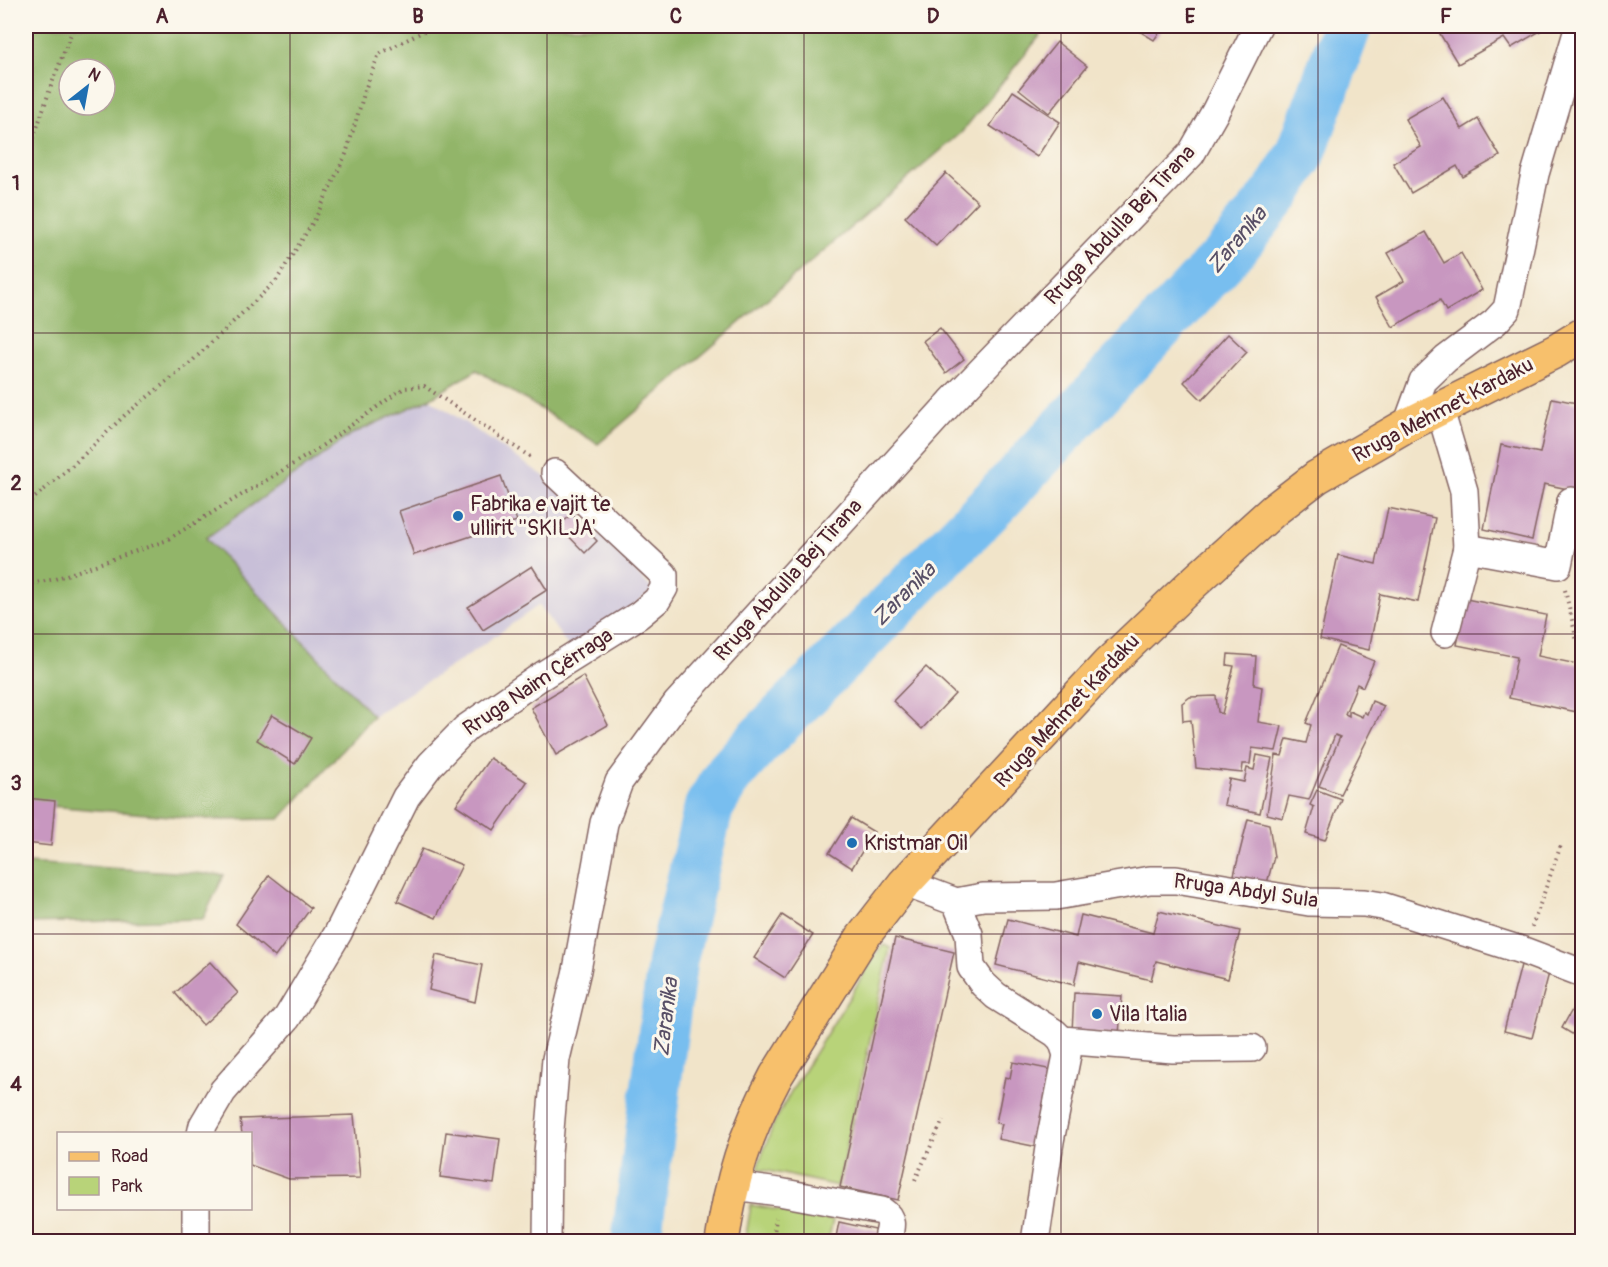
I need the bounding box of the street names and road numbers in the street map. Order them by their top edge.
street label: Rruga Abdulla Bej Tirana [1039,139,1201,311]
street label: Rruga Mehmet Kardaku [1348,351,1538,469]
street label: Rruga Abdulla Bej Tirana [708,493,868,667]
street label: Rruga Naim Çërraga [458,622,618,742]
street label: Rruga Mehmet Kardaku [988,628,1146,794]
street label: Rruga Abdyl Sula [1172,868,1320,914]

